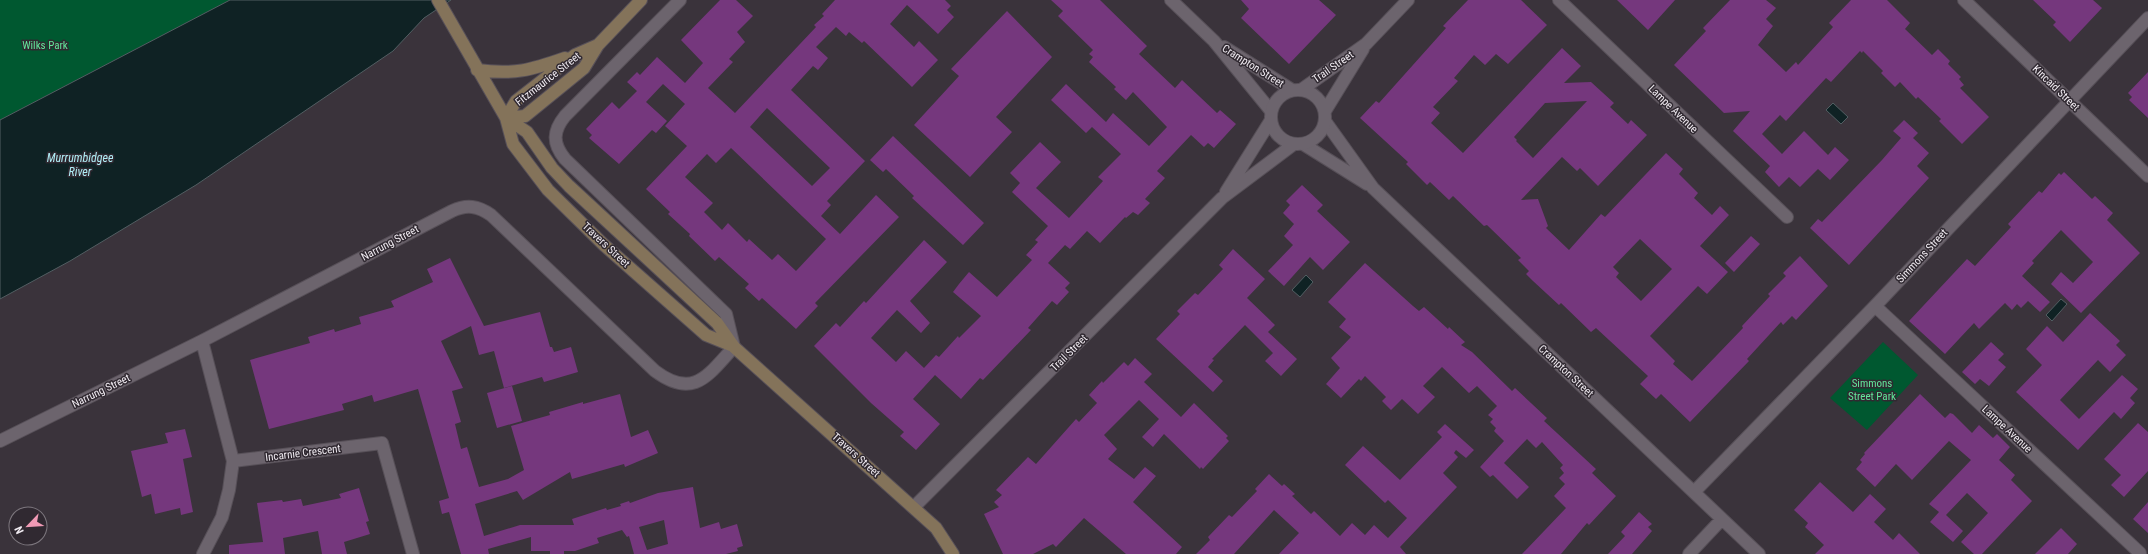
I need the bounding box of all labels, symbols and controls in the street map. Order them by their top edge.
park label: Wilks Park [22,39,68,52]
street label: Crampton Street [1220,42,1286,90]
street label: Trail Street [1310,48,1356,86]
street label: Fitzmaurice Street [513,50,583,108]
street label: Kincaid Street [2030,62,2082,114]
street label: Lampe Avenue [1646,82,1700,136]
water label: Murrumbidgee River [47,151,114,179]
street label: Travers Street [580,220,632,270]
street label: Narrung Street [359,222,421,264]
street label: Simmons Street [1894,226,1950,286]
street label: Trail Street [1048,332,1090,374]
street label: Crampton Street [1536,342,1596,400]
street label: Narrung Street [70,371,132,411]
park label: Simmons Street Park [1848,377,1896,403]
street label: Lampe Avenue [1979,403,2035,455]
street label: Travers Street [829,430,883,480]
street label: Incarnie Crescent [265,442,341,464]
north arrow [8,506,48,546]
text: N [12,524,27,536]

